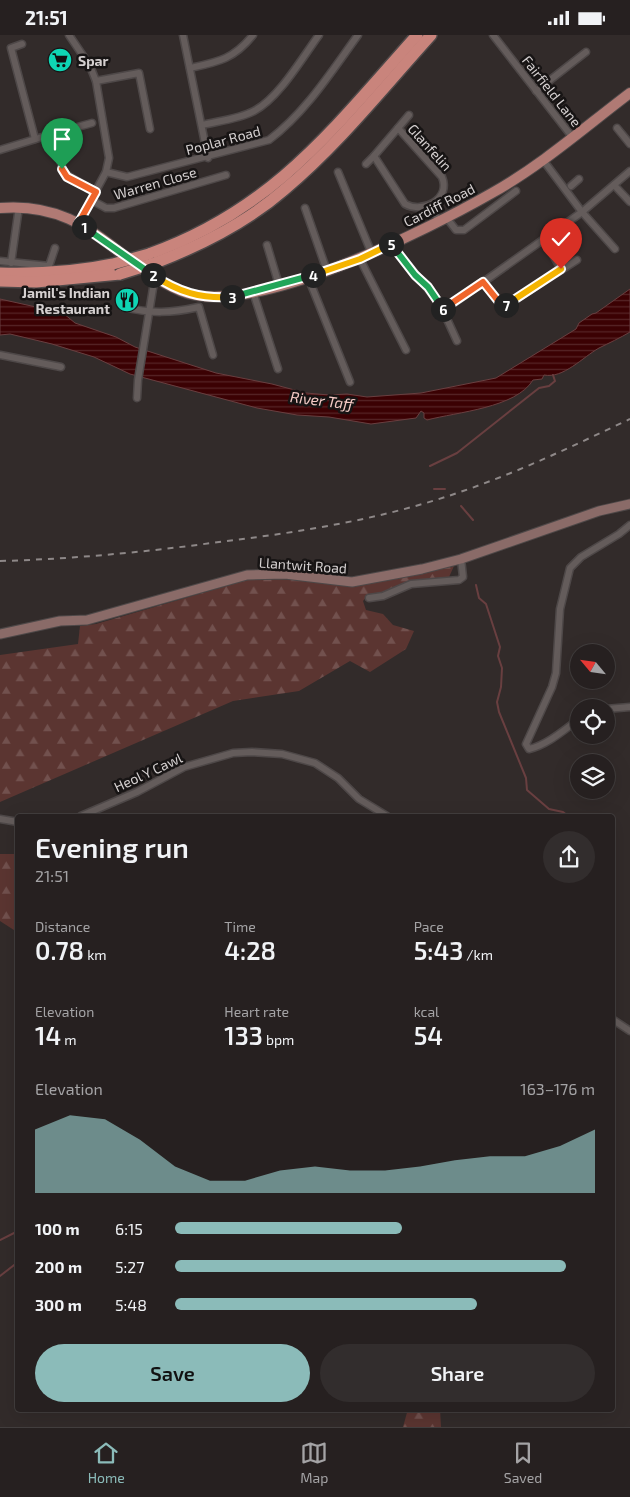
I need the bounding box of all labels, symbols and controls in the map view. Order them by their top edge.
text: 21:51 [25,6,68,29]
supermarket icon: Spar [47,47,73,73]
place label: Spar [78,52,109,69]
street label: Fairfield Lane [519,52,585,130]
pin [41,118,83,169]
street label: Glanfelin [405,120,455,174]
street label: Poplar Road [184,122,262,158]
icon: arrive [48,125,76,153]
street label: Warren Close [112,163,198,203]
street label: Cardiff Road [400,180,478,230]
pin: 1 [72,215,96,239]
pin [540,218,582,269]
text: 1 [81,219,88,236]
icon: check [547,225,575,253]
pin: 5 [378,231,404,257]
text: 5 [388,236,395,253]
pin: 2 [140,263,166,287]
pin: 4 [300,263,326,287]
text: 2 [149,267,158,284]
text: 4 [309,267,318,284]
place label: Jamil's Indian Restaurant [22,284,110,317]
pin: 3 [220,285,244,309]
restaurant icon: Jamil's Indian Restaurant [114,287,140,313]
text: 3 [229,289,236,306]
pin: 7 [494,293,518,317]
pin: 6 [430,297,456,321]
text: 7 [503,297,510,314]
text: 6 [439,301,448,318]
water label: River Taff [289,387,356,413]
street label: Llantwit Road [258,553,348,577]
north arrow [570,644,615,689]
map controls [570,644,615,799]
button: locate [570,699,615,744]
street label: Heol Y Cawl [111,748,186,795]
button: layers [570,754,615,799]
text: Evening run [35,830,189,864]
button: share [543,831,595,883]
text: 21:51 [35,866,69,885]
text: Distance [35,918,90,935]
text: Time [224,918,256,935]
text: Pace [414,918,444,935]
text: 0.78 [35,935,84,965]
text: 4:28 [224,935,276,965]
text: 5:43 [414,935,463,965]
text: km [84,946,107,963]
text: /km [463,946,493,963]
text: Elevation [35,1003,94,1020]
text: Heart rate [224,1003,289,1020]
text: kcal [414,1003,439,1020]
text: 14 [35,1020,61,1050]
text: 133 [224,1020,263,1050]
text: 54 [414,1020,443,1050]
text: m [61,1031,77,1048]
text: bpm [263,1031,294,1048]
text: Elevation [35,1079,103,1098]
text: 163–176 m [520,1079,595,1098]
text: 100 m [35,1219,80,1238]
text: 6:15 [115,1219,143,1238]
text: 200 m [35,1257,82,1276]
text: 5:27 [115,1257,145,1276]
text: 300 m [35,1295,82,1314]
text: 5:48 [115,1295,147,1314]
button: Save [35,1344,310,1402]
button: Share [320,1344,595,1402]
tab: Home [88,1439,125,1486]
tab: Map [300,1439,328,1486]
tab: Saved [504,1439,542,1486]

